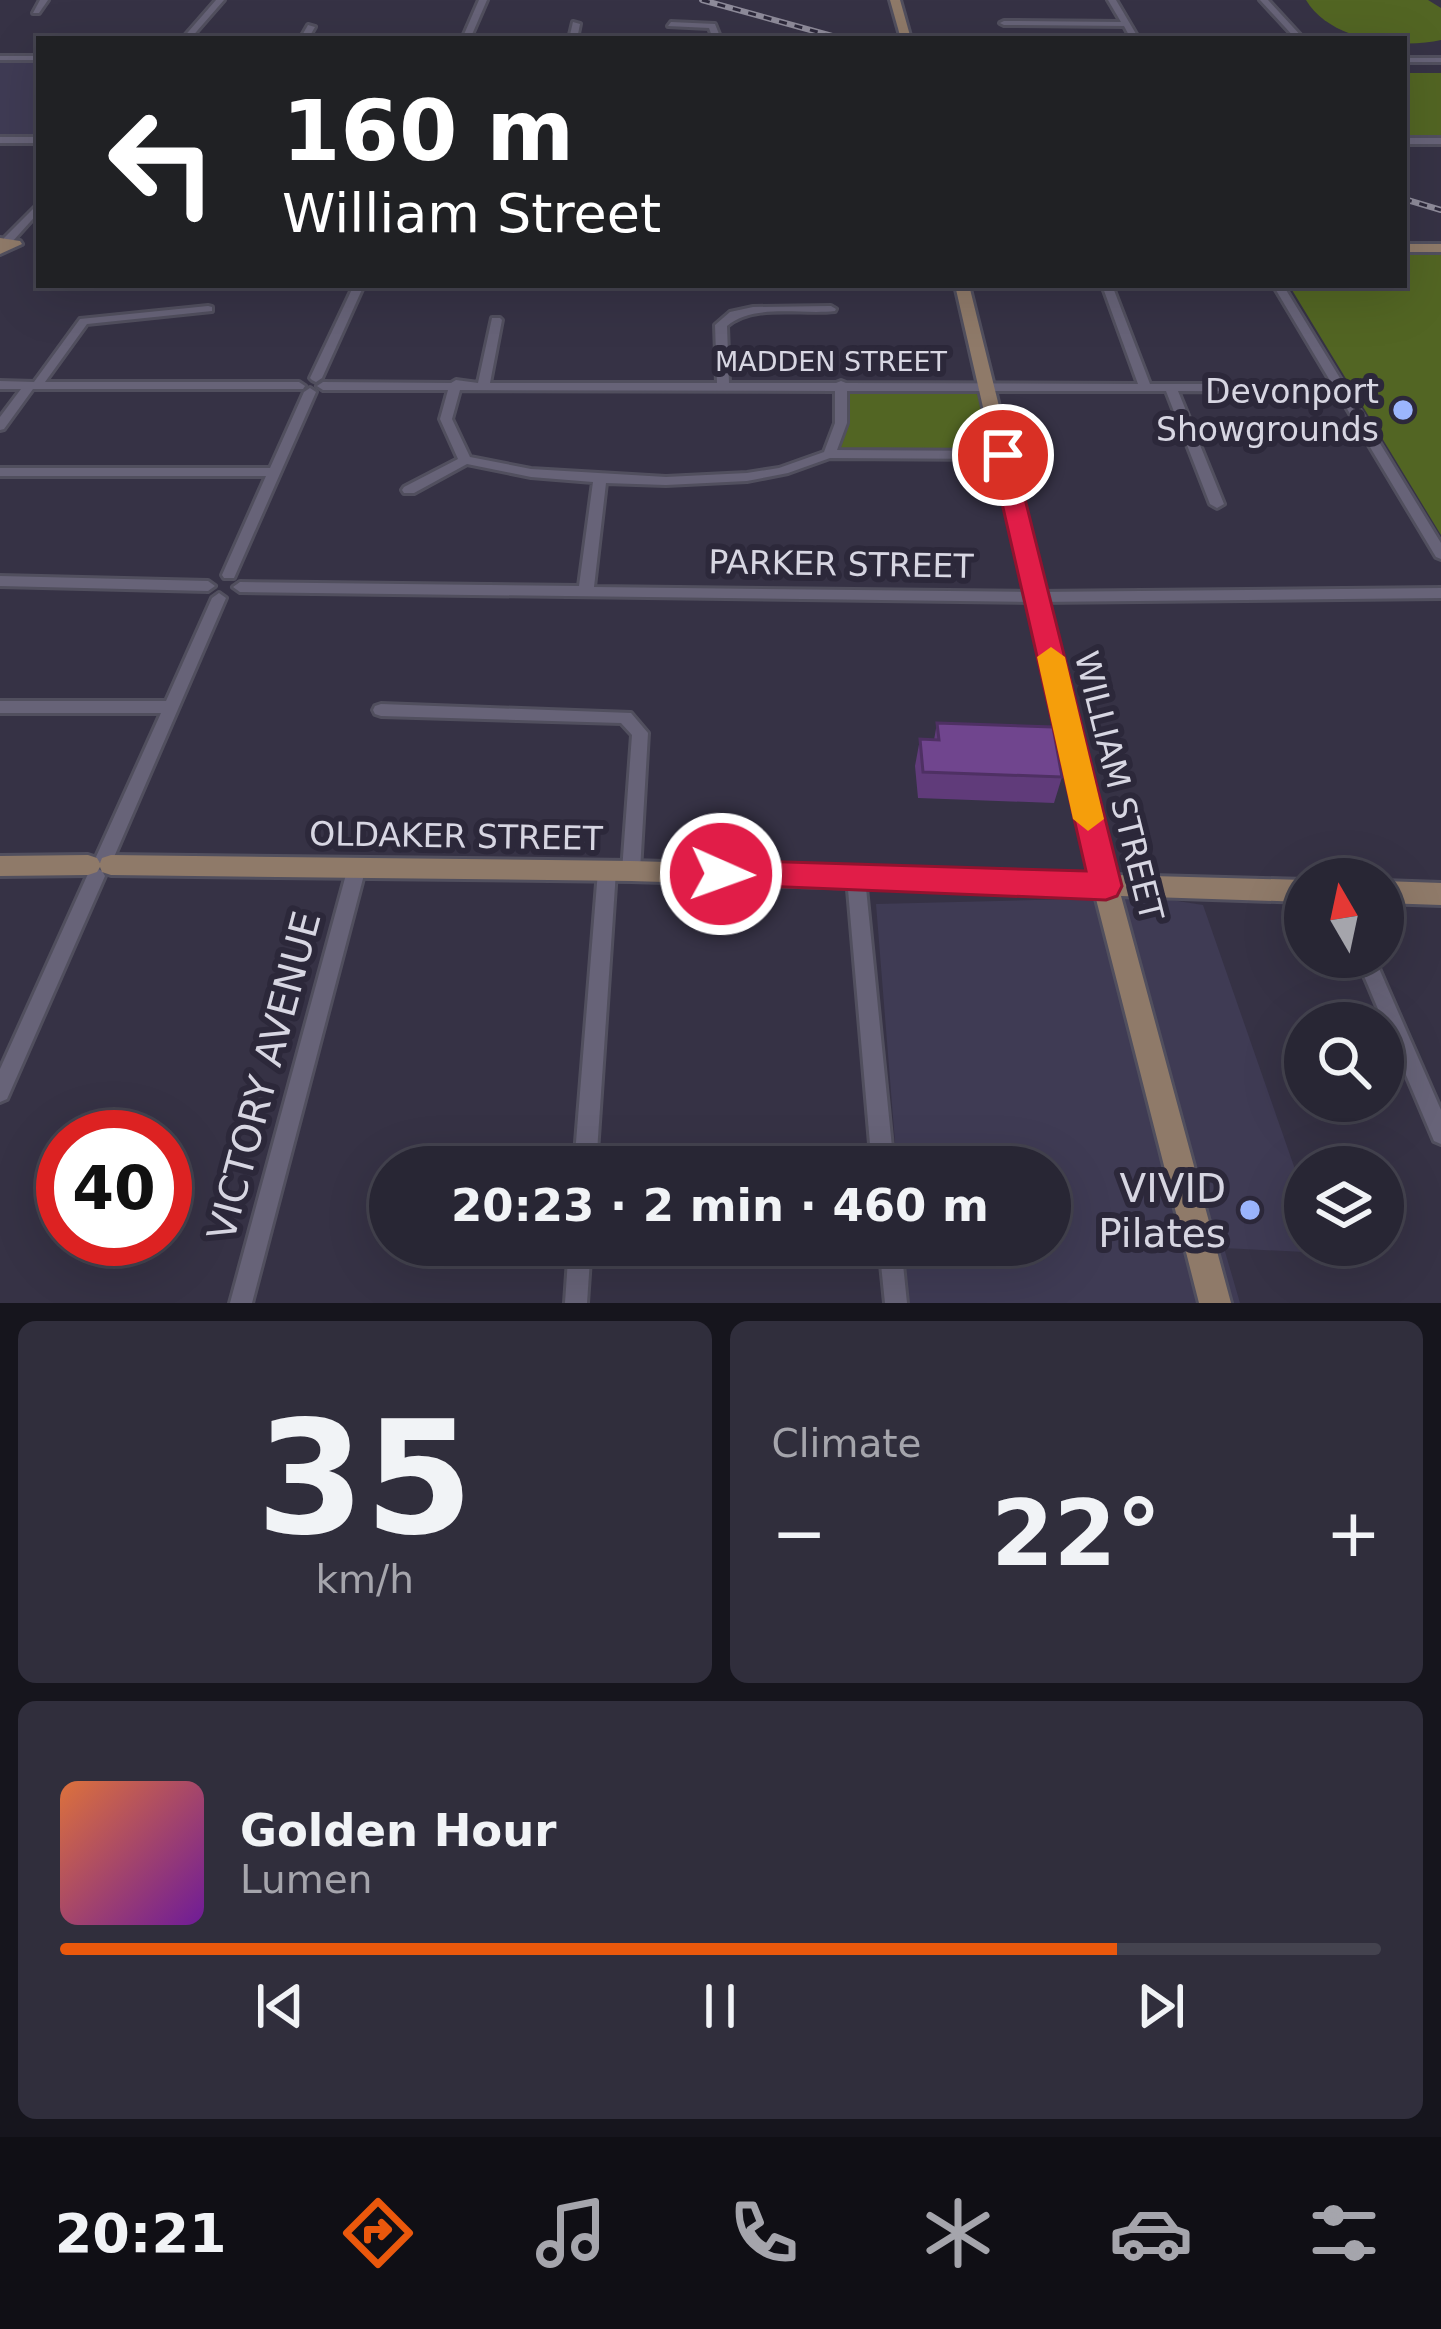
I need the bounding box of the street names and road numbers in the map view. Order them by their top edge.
street label: MADDEN STREET [715,346,948,377]
street label: PARKER STREET [708,542,975,586]
street label: WILLIAM STREET [1067,647,1172,926]
street label: OLDAKER STREET [309,814,604,858]
street label: VICTORY AVENUE [198,907,330,1245]

